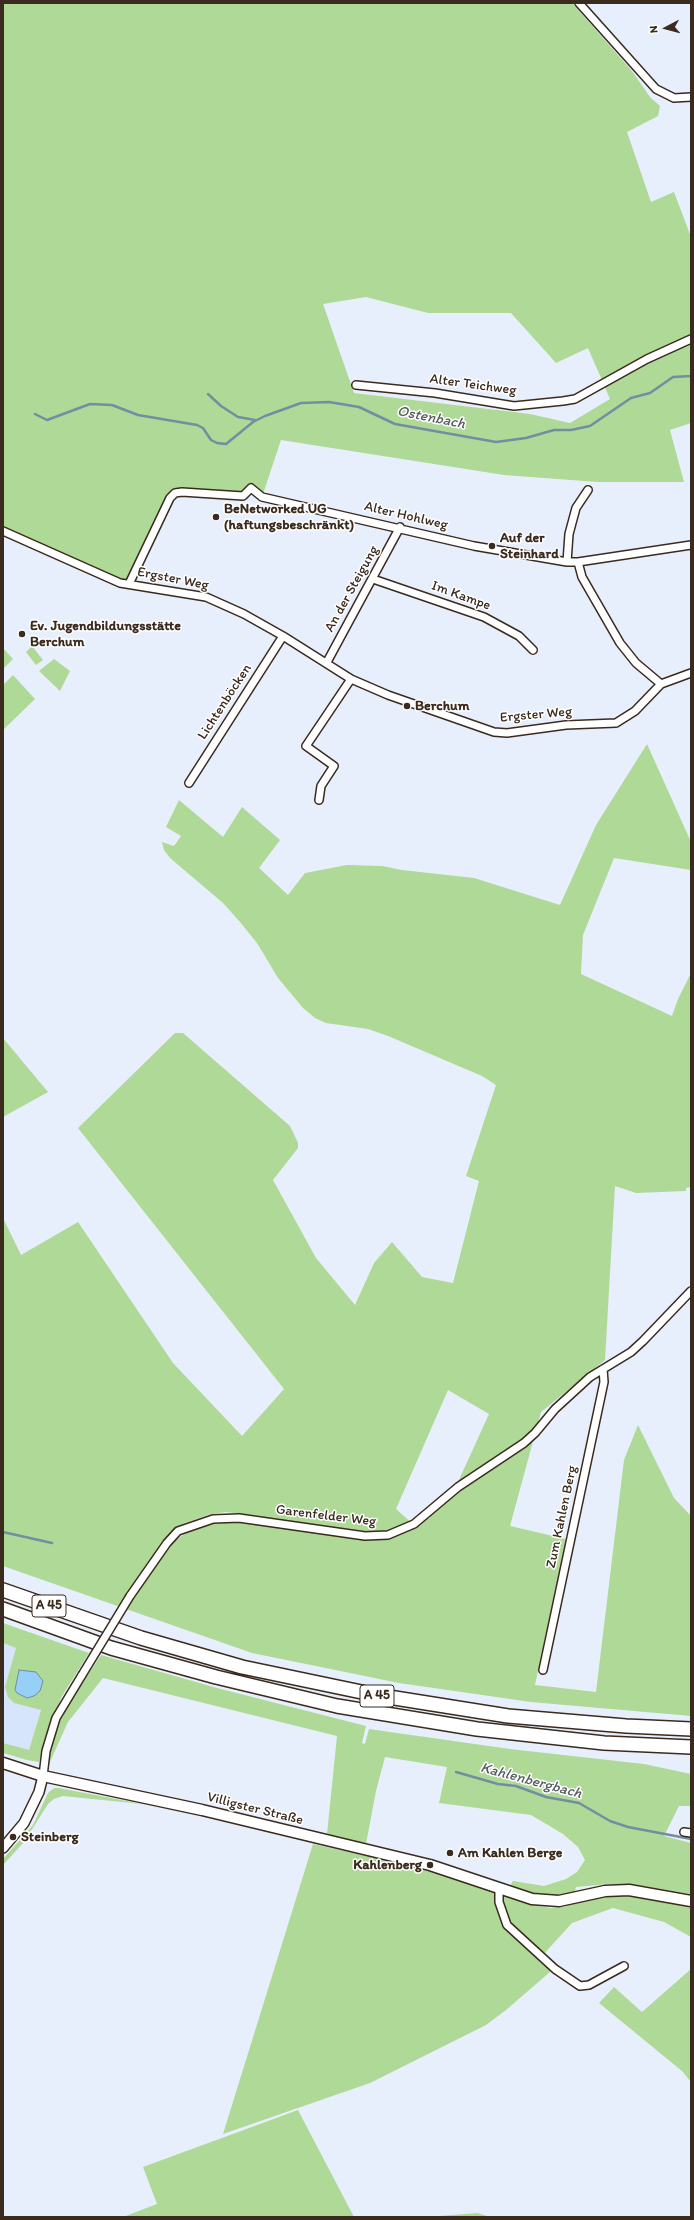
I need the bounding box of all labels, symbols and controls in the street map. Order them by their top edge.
north arrow [646,8,686,48]
text: N [647,25,660,34]
street label: Alter Teichweg [429,371,517,399]
water label: Ostenbach [396,403,466,433]
street label: Alter Hohlweg [363,498,449,534]
place label: BeNetworked UG (haftungsbeschränkt) [224,501,354,534]
marker: BeNetworked UG (haftungsbeschränkt) [211,512,221,522]
place label: Auf der Steinhard [500,530,559,562]
marker: Auf der Steinhard [487,541,497,551]
street label: An der Steigung [321,543,383,635]
street label: Ergster Weg [136,564,210,594]
street label: Im Kampe [429,578,493,614]
place label: Ev. Jugendbildungsstätte Berchum [30,618,181,650]
marker: Ev. Jugendbildungsstätte Berchum [17,629,27,639]
street label: Lichtenböcken [194,661,256,743]
place label: Berchum [415,698,470,714]
marker: Berchum [402,701,412,711]
street label: Ergster Weg [499,703,573,727]
street label: Zum Kahlen Berg [543,1464,581,1570]
street label: Garenfelder Weg [275,1502,377,1530]
road number: A 45 [32,1595,66,1617]
road number: A 45 [360,1685,394,1707]
water label: Kahlenbergbach [478,1759,584,1803]
street label: Villigster Straße [205,1789,305,1829]
place label: Steinberg [21,1829,79,1845]
marker: Steinberg [8,1832,18,1842]
place label: Am Kahlen Berge [458,1845,562,1861]
marker: Am Kahlen Berge [445,1848,455,1858]
place label: Kahlenberg [353,1857,422,1873]
marker: Kahlenberg [425,1860,435,1870]

